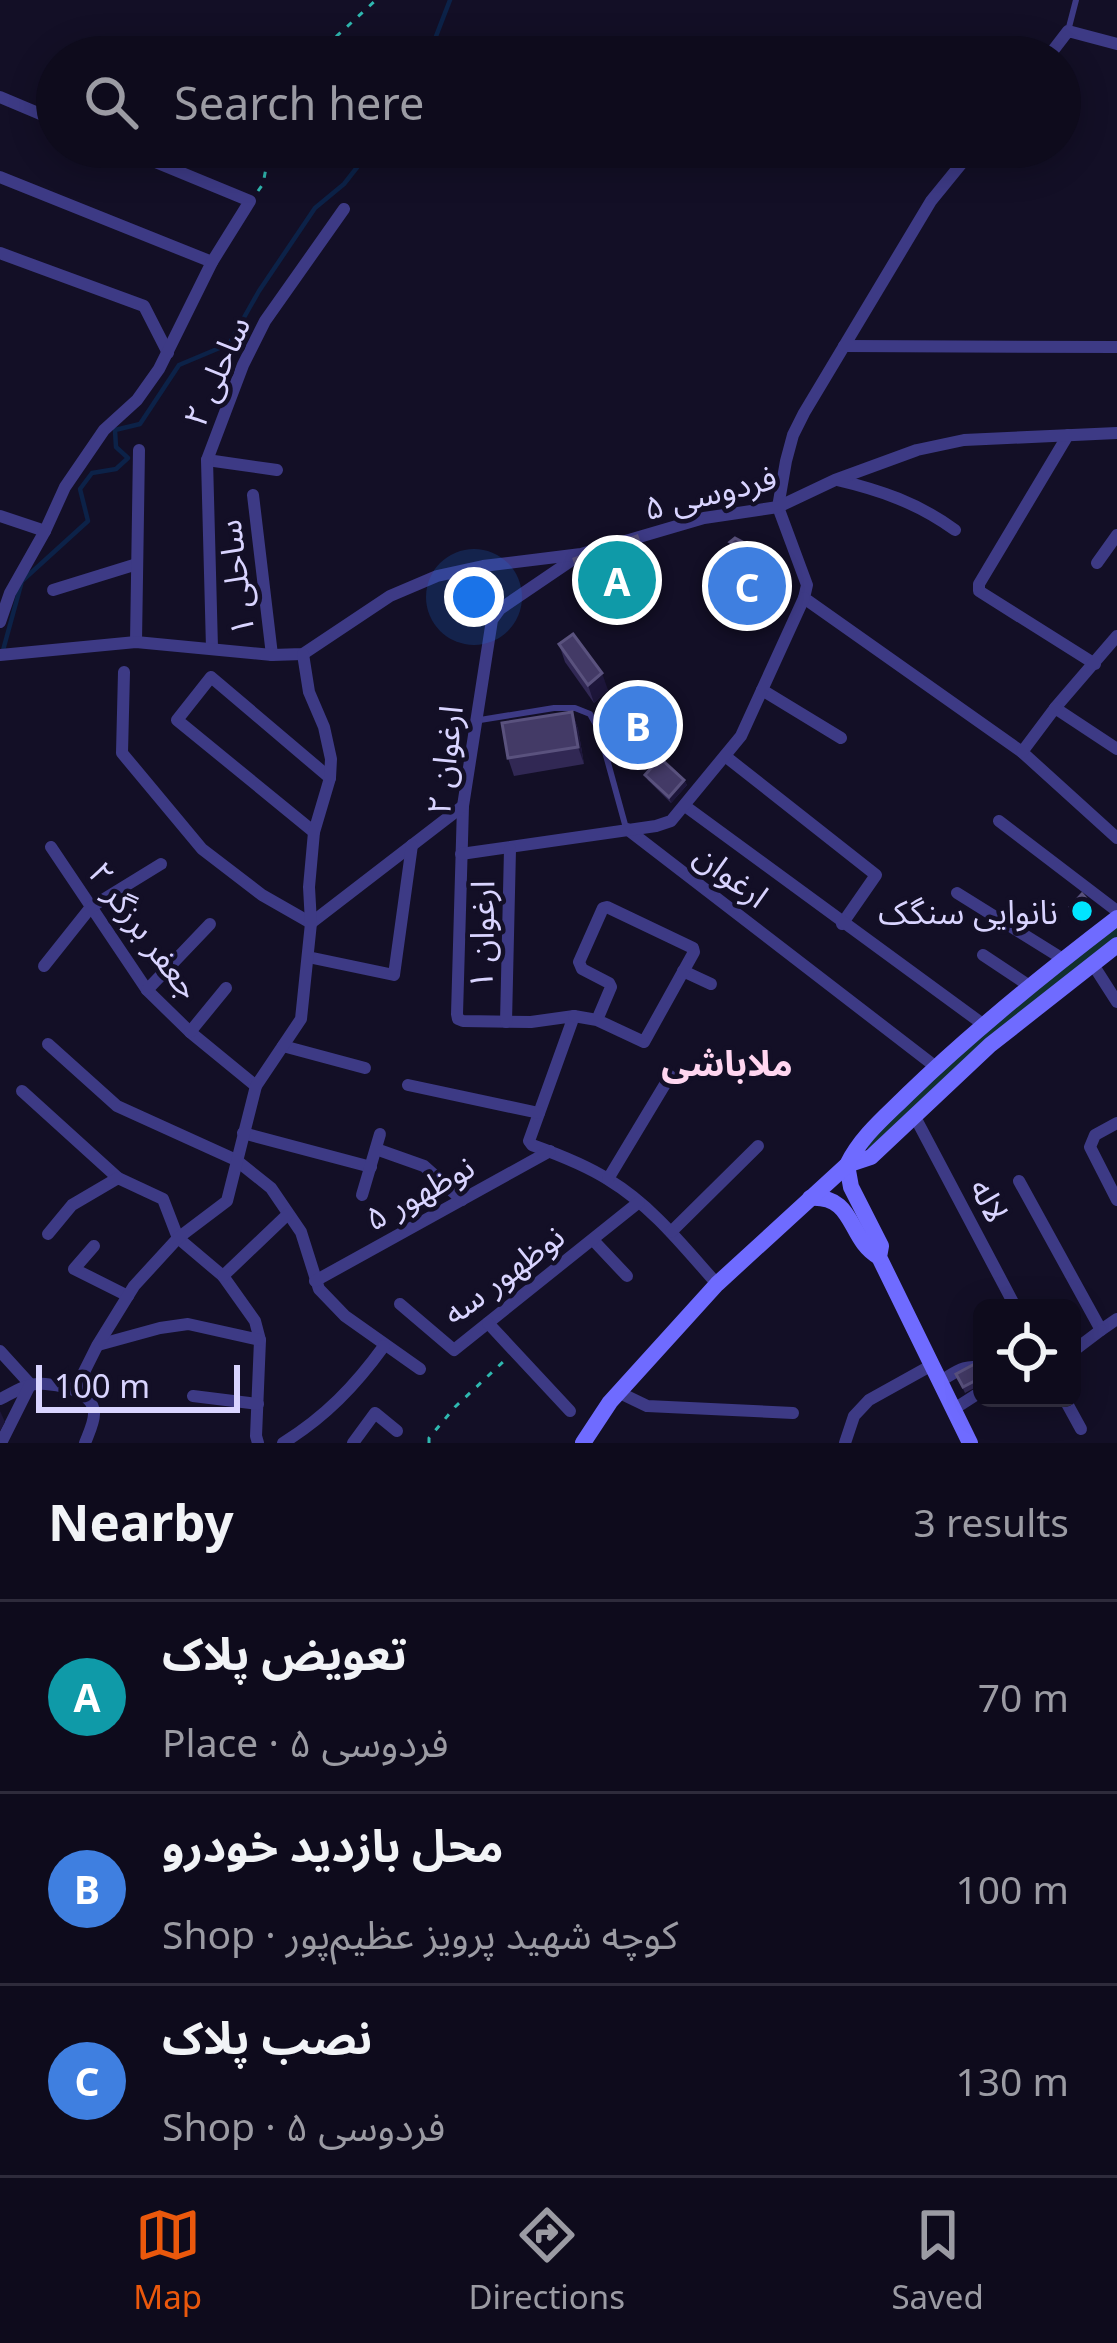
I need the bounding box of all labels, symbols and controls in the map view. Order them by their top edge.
search box [36,36,1081,168]
icon: search [78,69,144,135]
text: Search here [174,72,424,133]
street label: ساحلی ۲ [172,309,260,433]
street label: فردوسی ۵ [639,454,781,530]
street label: ساحلی ۱ [206,517,264,639]
pin: A [578,535,656,625]
pin: C [708,541,786,631]
your location [444,567,504,627]
pin: B [599,680,677,770]
street label: ارغوان ۲ [415,703,473,817]
street label: ارغوان [686,832,778,918]
street label: جعفر برزگر ۲ [78,852,212,1008]
street label: ارغوان ۱ [458,880,504,990]
place label: نانوایی سنگک [878,889,1058,934]
marker: نانوایی سنگک [1069,898,1095,924]
district label: ملاباشی [661,1038,793,1087]
street label: نوظهور ۵ [356,1144,482,1240]
street label: لاله [960,1170,1020,1230]
street label: نوظهور سه [433,1213,573,1335]
map controls [973,1299,1081,1407]
button: locate [973,1299,1081,1407]
scale bar [36,1359,240,1412]
text: 100 m [54,1363,150,1408]
text: Nearby [48,1486,234,1556]
text: 3 results [914,1495,1069,1548]
text: تعویض پلاک [162,1622,407,1683]
text: A [74,1670,101,1723]
text: 70 m [978,1670,1069,1723]
text: Place · فردوسی ۵ [162,1715,448,1768]
text: محل بازدید خودرو [162,1814,503,1875]
text: B [74,1862,100,1915]
text: 100 m [955,1862,1069,1915]
text: Shop · کوچه شهید پرویز عظیم‌پور [162,1907,678,1960]
text: نصب پلاک [162,2006,372,2067]
text: C [74,2054,100,2107]
text: 130 m [955,2054,1069,2107]
text: Shop · فردوسی ۵ [162,2099,445,2152]
tab: Map [133,2202,202,2319]
tab: Directions [468,2202,625,2319]
tab: Saved [891,2202,984,2319]

